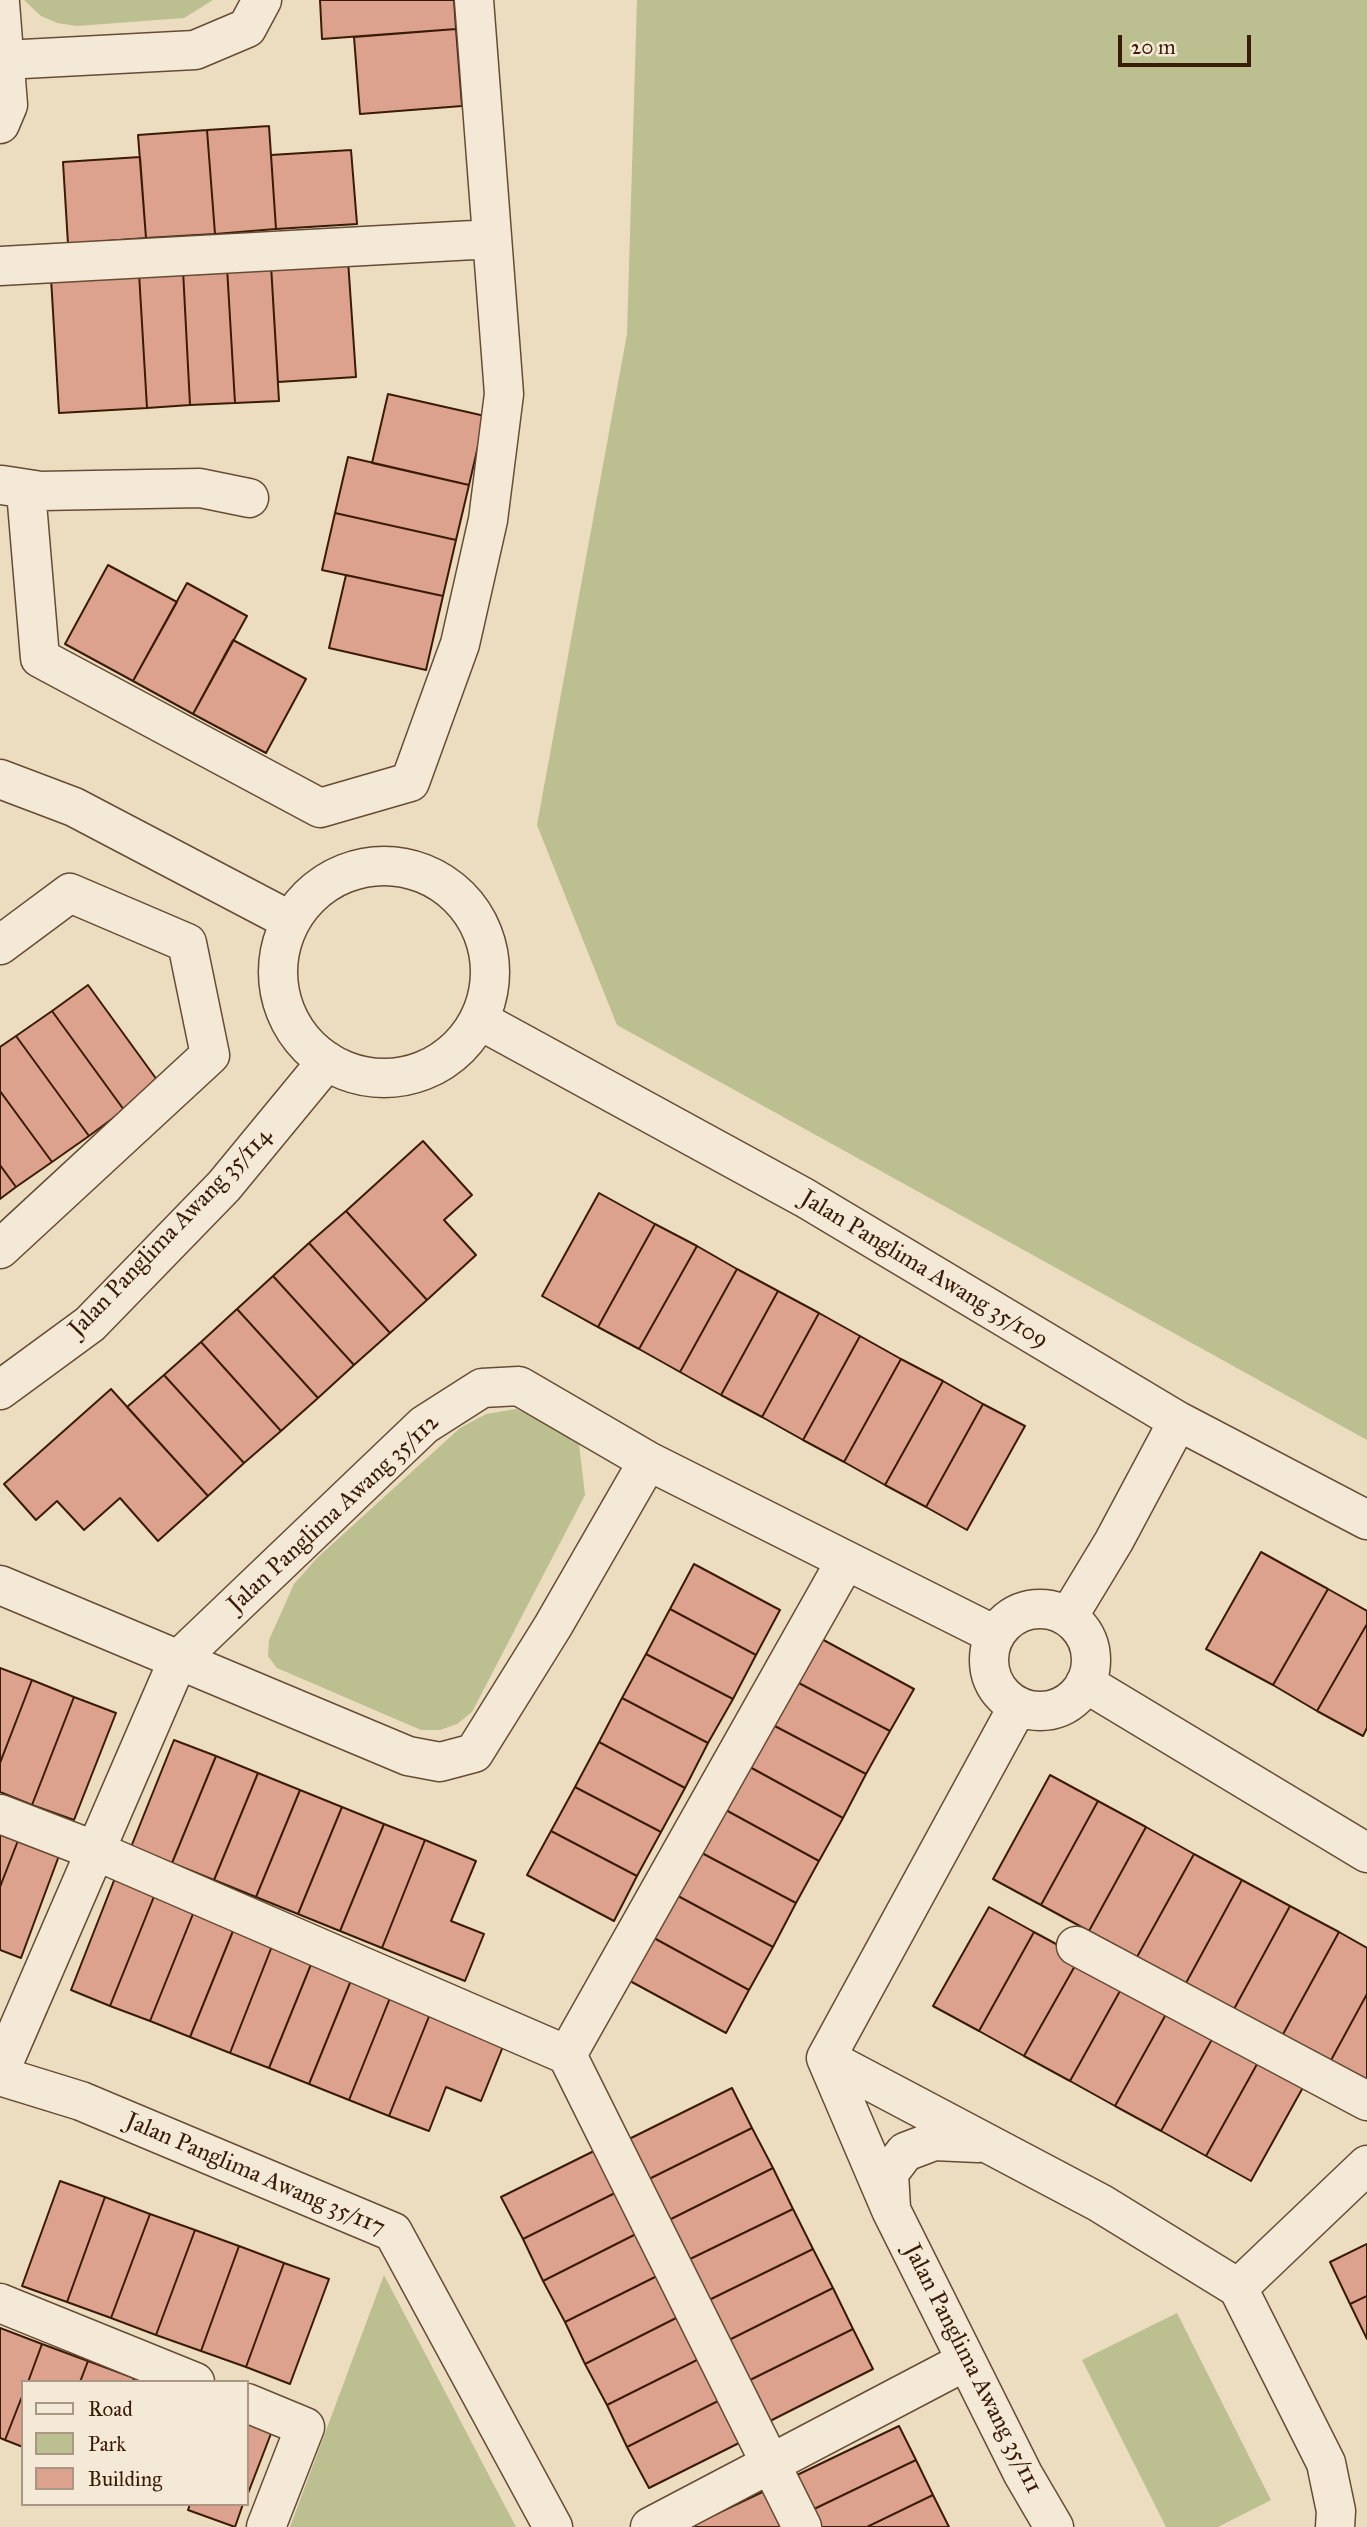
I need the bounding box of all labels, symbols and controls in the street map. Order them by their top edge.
scale bar [1122,21,1255,65]
text: 20 m [1131,34,1176,60]
street label: Jalan Panglima Awang 35/114 [63,1122,279,1344]
street label: Jalan Panglima Awang 35/109 [795,1185,1053,1355]
street label: Jalan Panglima Awang 35/112 [222,1408,446,1620]
street label: Jalan Panglima Awang 35/117 [121,2107,389,2243]
street label: Jalan Panglima Awang 35/111 [896,2239,1048,2499]
legend [21,2380,248,2506]
text: Road [88,2396,133,2422]
text: Park [88,2431,126,2457]
text: Building [88,2466,162,2492]

